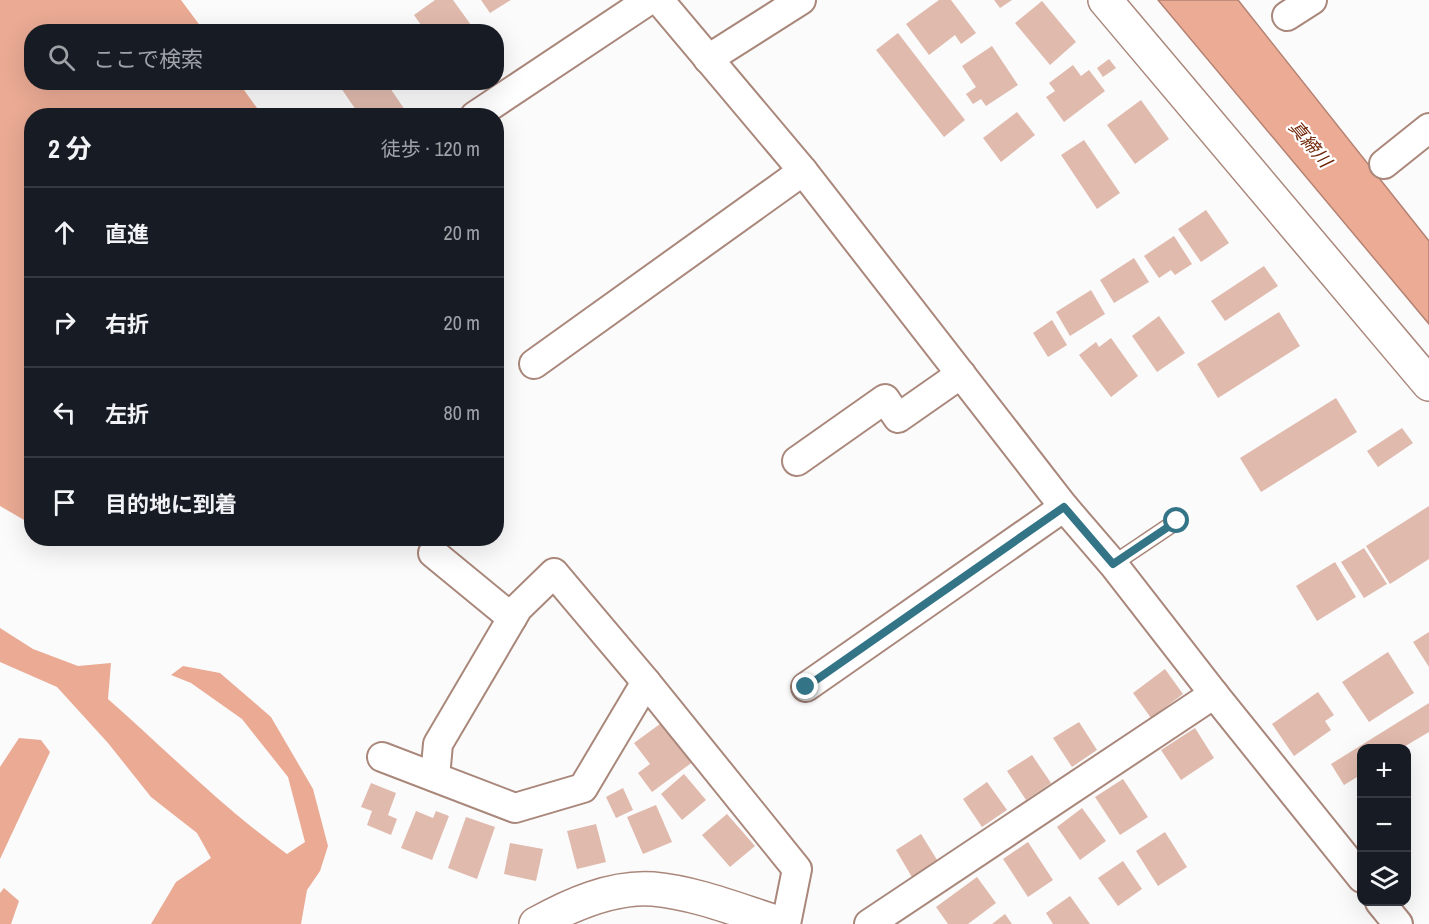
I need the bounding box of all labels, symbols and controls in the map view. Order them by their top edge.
search box [24,24,504,90]
icon: search [45,41,78,74]
text: ここで検索 [93,44,203,74]
water label: 真締川 [1283,115,1339,174]
text: 2 分 [48,131,92,166]
text: 徒歩 · 120 m [381,135,480,162]
icon: ahead [48,216,81,249]
text: 直進 [105,219,149,249]
text: 20 m [444,219,480,246]
icon: right [48,306,81,339]
text: 右折 [105,309,149,339]
text: 20 m [444,309,480,336]
icon: left [48,396,81,429]
text: 左折 [105,399,149,429]
text: 80 m [444,399,480,426]
icon: arrive [48,486,81,519]
text: 目的地に到着 [105,489,237,519]
route start [1163,507,1189,533]
route end [792,673,818,699]
map controls [1357,744,1411,906]
button: + [1357,744,1411,798]
button: − [1357,798,1411,852]
button: layers [1357,852,1411,906]

